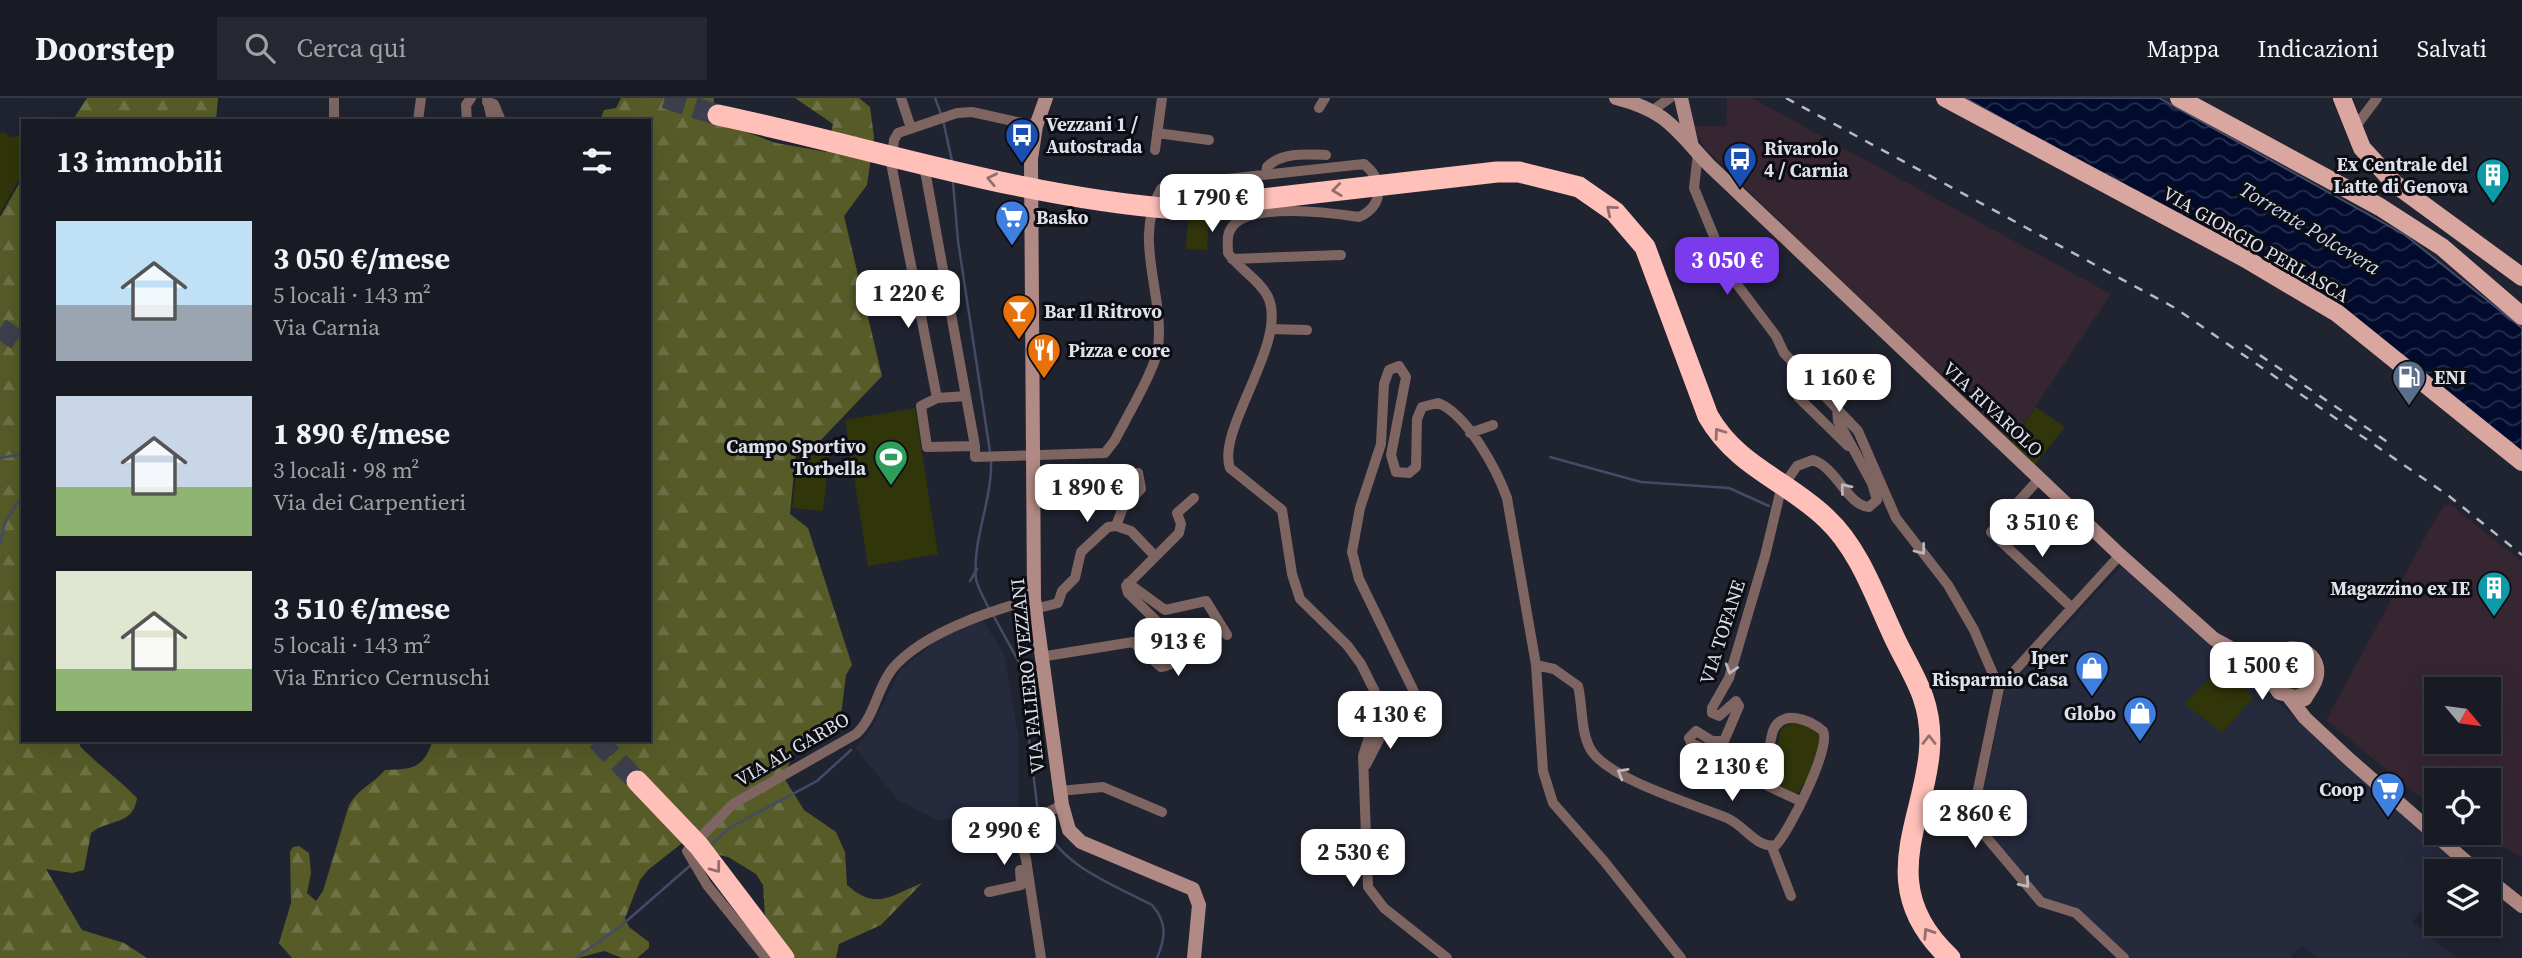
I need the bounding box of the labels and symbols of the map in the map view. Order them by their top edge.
place label: Vezzani 1 / Autostrada [1046,111,1143,159]
bus stop icon: Vezzani 1 / Autostrada [1003,116,1041,165]
place label: Rivarolo 4 / Carnia [1764,135,1849,183]
bus stop icon: Rivarolo 4 / Carnia [1721,140,1759,189]
place label: Ex Centrale del Latte di Genova [2333,151,2469,199]
building icon: Ex Centrale del Latte di Genova [2474,156,2512,205]
one-way arrow [986,173,998,187]
pin: 1 790 € [1147,174,1277,234]
water label: Torrente Polcevera [2234,174,2386,282]
street label: VIA GIORGIO PERLASCA [2158,180,2354,308]
one-way arrow [1331,182,1343,197]
supermarket icon: Basko [993,198,1031,247]
place label: Basko [1036,204,1089,230]
one-way arrow [1607,206,1620,218]
pin: 3 050 € [1662,238,1792,297]
pin: 1 220 € [843,271,973,330]
bar icon: Bar Il Ritrovo [1000,292,1038,341]
place label: Bar Il Ritrovo [1044,298,1162,324]
restaurant icon: Pizza e core [1025,331,1063,380]
place label: Pizza e core [1068,337,1170,363]
pin: 1 160 € [1774,354,1904,414]
street label: VIA RIVAROLO [1937,356,2049,462]
fuel station icon: ENI [2390,358,2428,407]
place label: ENI [2434,364,2466,390]
one-way arrow [1715,429,1728,441]
place label: Campo Sportivo Torbella [726,433,867,481]
sports icon: Campo Sportivo Torbella [872,438,910,487]
pin: 1 890 € [1022,464,1152,524]
one-way arrow [1841,484,1853,497]
pin: 3 510 € [1977,500,2107,559]
one-way arrow [1913,543,1926,555]
building icon: Magazzino ex IE [2475,569,2513,618]
place label: Magazzino ex IE [2330,575,2470,601]
street label: VIA FALIERO VEZZANI [1004,577,1050,775]
street label: VIA TOFANE [1693,577,1751,687]
pin: 913 € [1129,618,1227,678]
pin: 1 500 € [2197,642,2327,702]
place label: Iper Risparmio Casa [1932,644,2069,692]
shop icon: Iper Risparmio Casa [2073,649,2111,698]
one-way arrow [1725,663,1740,675]
north arrow [2424,677,2501,754]
pin: 4 130 € [1325,692,1455,751]
shop icon: Globo [2121,694,2159,743]
place label: Globo [2064,700,2116,726]
street label: VIA AL GARBO [730,706,854,792]
one-way arrow [1921,734,1937,744]
pin: 2 130 € [1667,744,1797,803]
one-way arrow [1617,768,1630,781]
supermarket icon: Coop [2369,770,2407,819]
place label: Coop [2319,776,2364,802]
pin: 2 860 € [1910,790,2040,850]
pin: 2 990 € [939,808,1069,867]
pin: 2 530 € [1288,830,1418,889]
one-way arrow [707,860,720,873]
one-way arrow [2017,875,2029,888]
one-way arrow [1923,928,1936,941]

